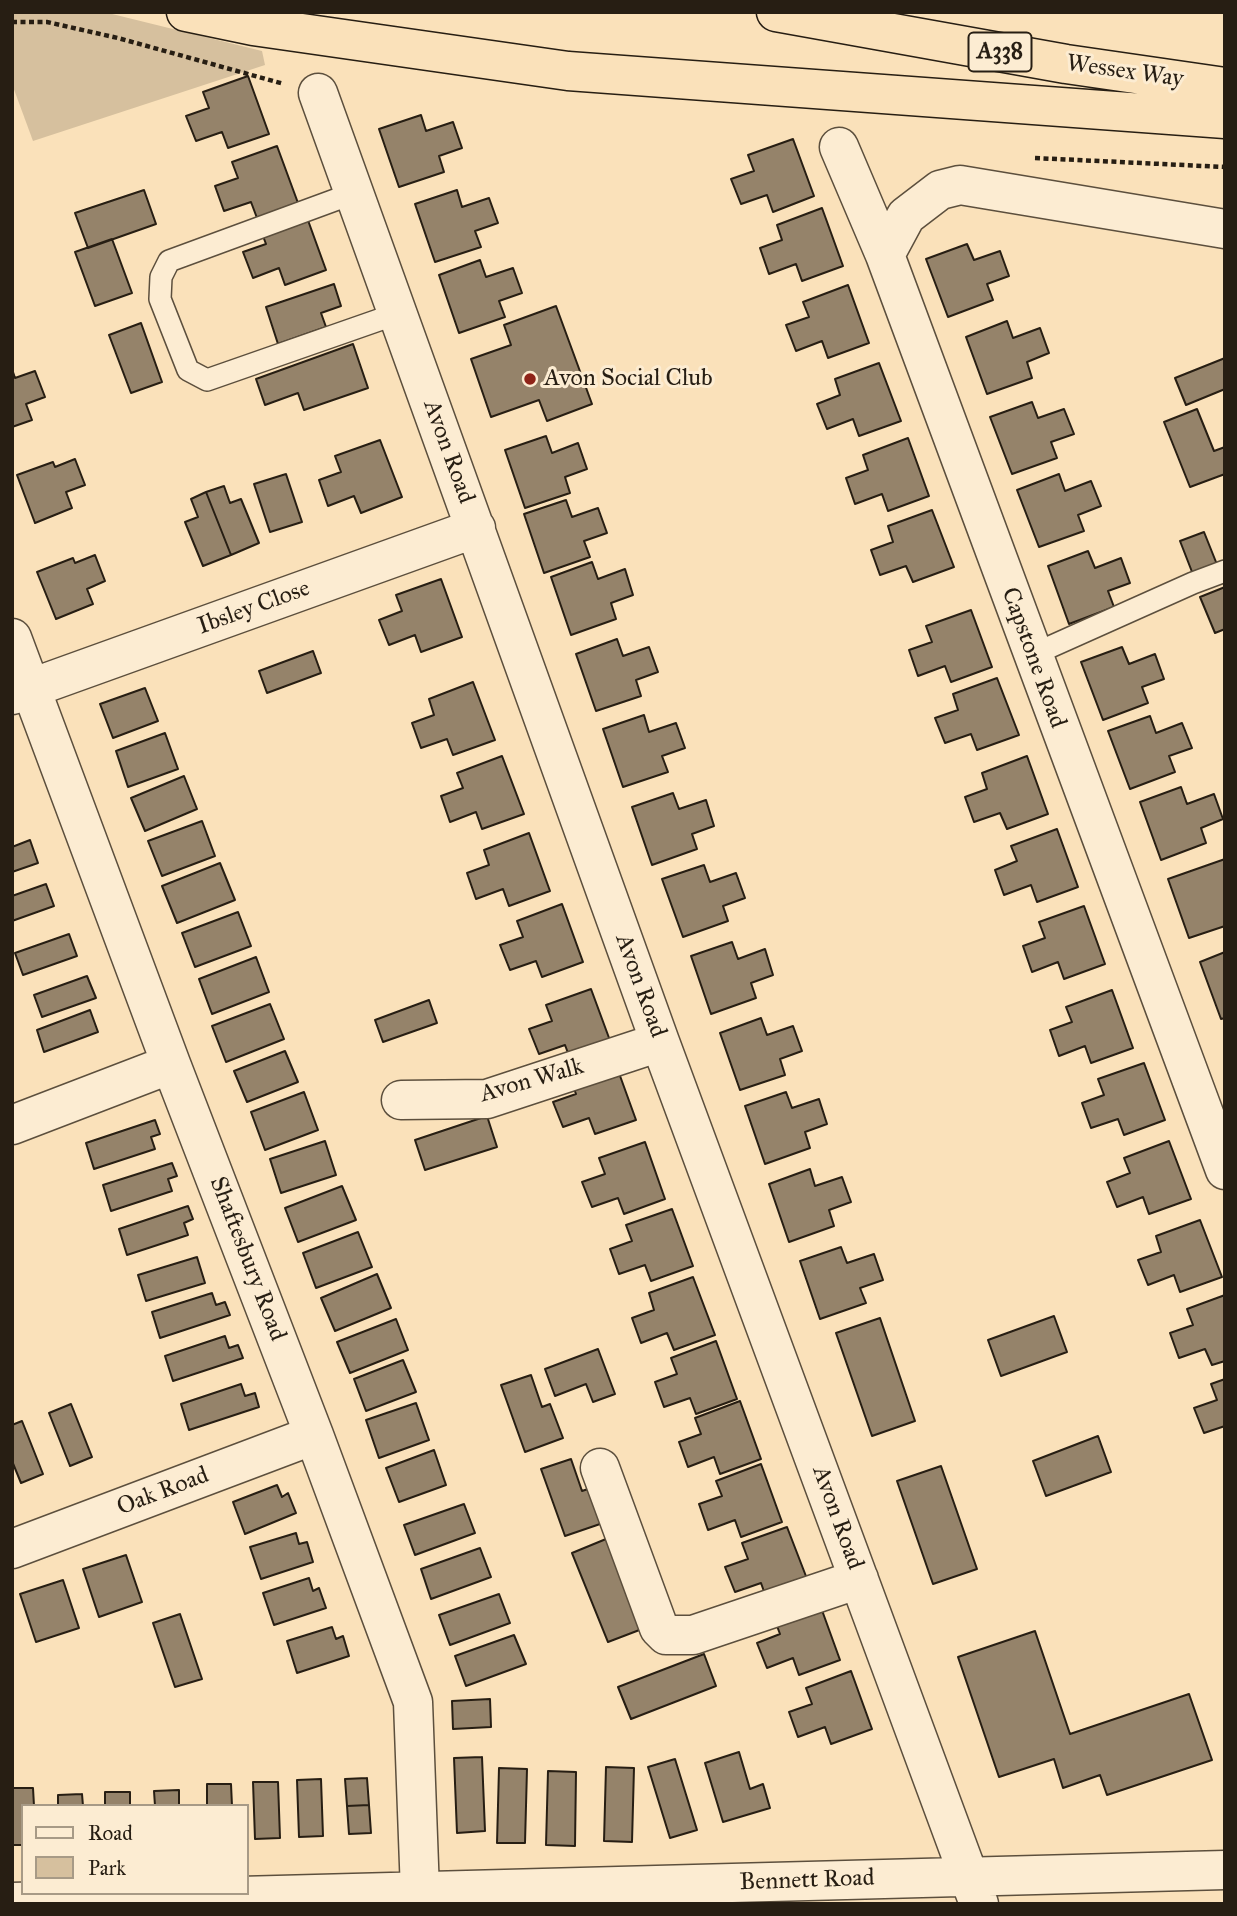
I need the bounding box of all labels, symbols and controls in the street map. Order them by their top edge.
road number: A338 [968,32,1032,72]
street label: Wessex Way [1065,50,1185,94]
place label: Avon Social Club [544,365,713,393]
marker: Avon Social Club [522,371,538,387]
street label: Avon Road [416,396,480,508]
street label: Ibsley Close [194,574,314,642]
street label: Capstone Road [994,584,1072,732]
street label: Avon Road [608,930,672,1042]
street label: Avon Walk [477,1052,587,1110]
street label: Shaftesbury Road [202,1173,292,1345]
street label: Oak Road [113,1461,213,1523]
street label: Avon Road [805,1462,869,1574]
legend [21,1804,248,1895]
text: Road [88,1820,133,1846]
text: Park [88,1855,126,1881]
street label: Bennett Road [739,1864,875,1898]

